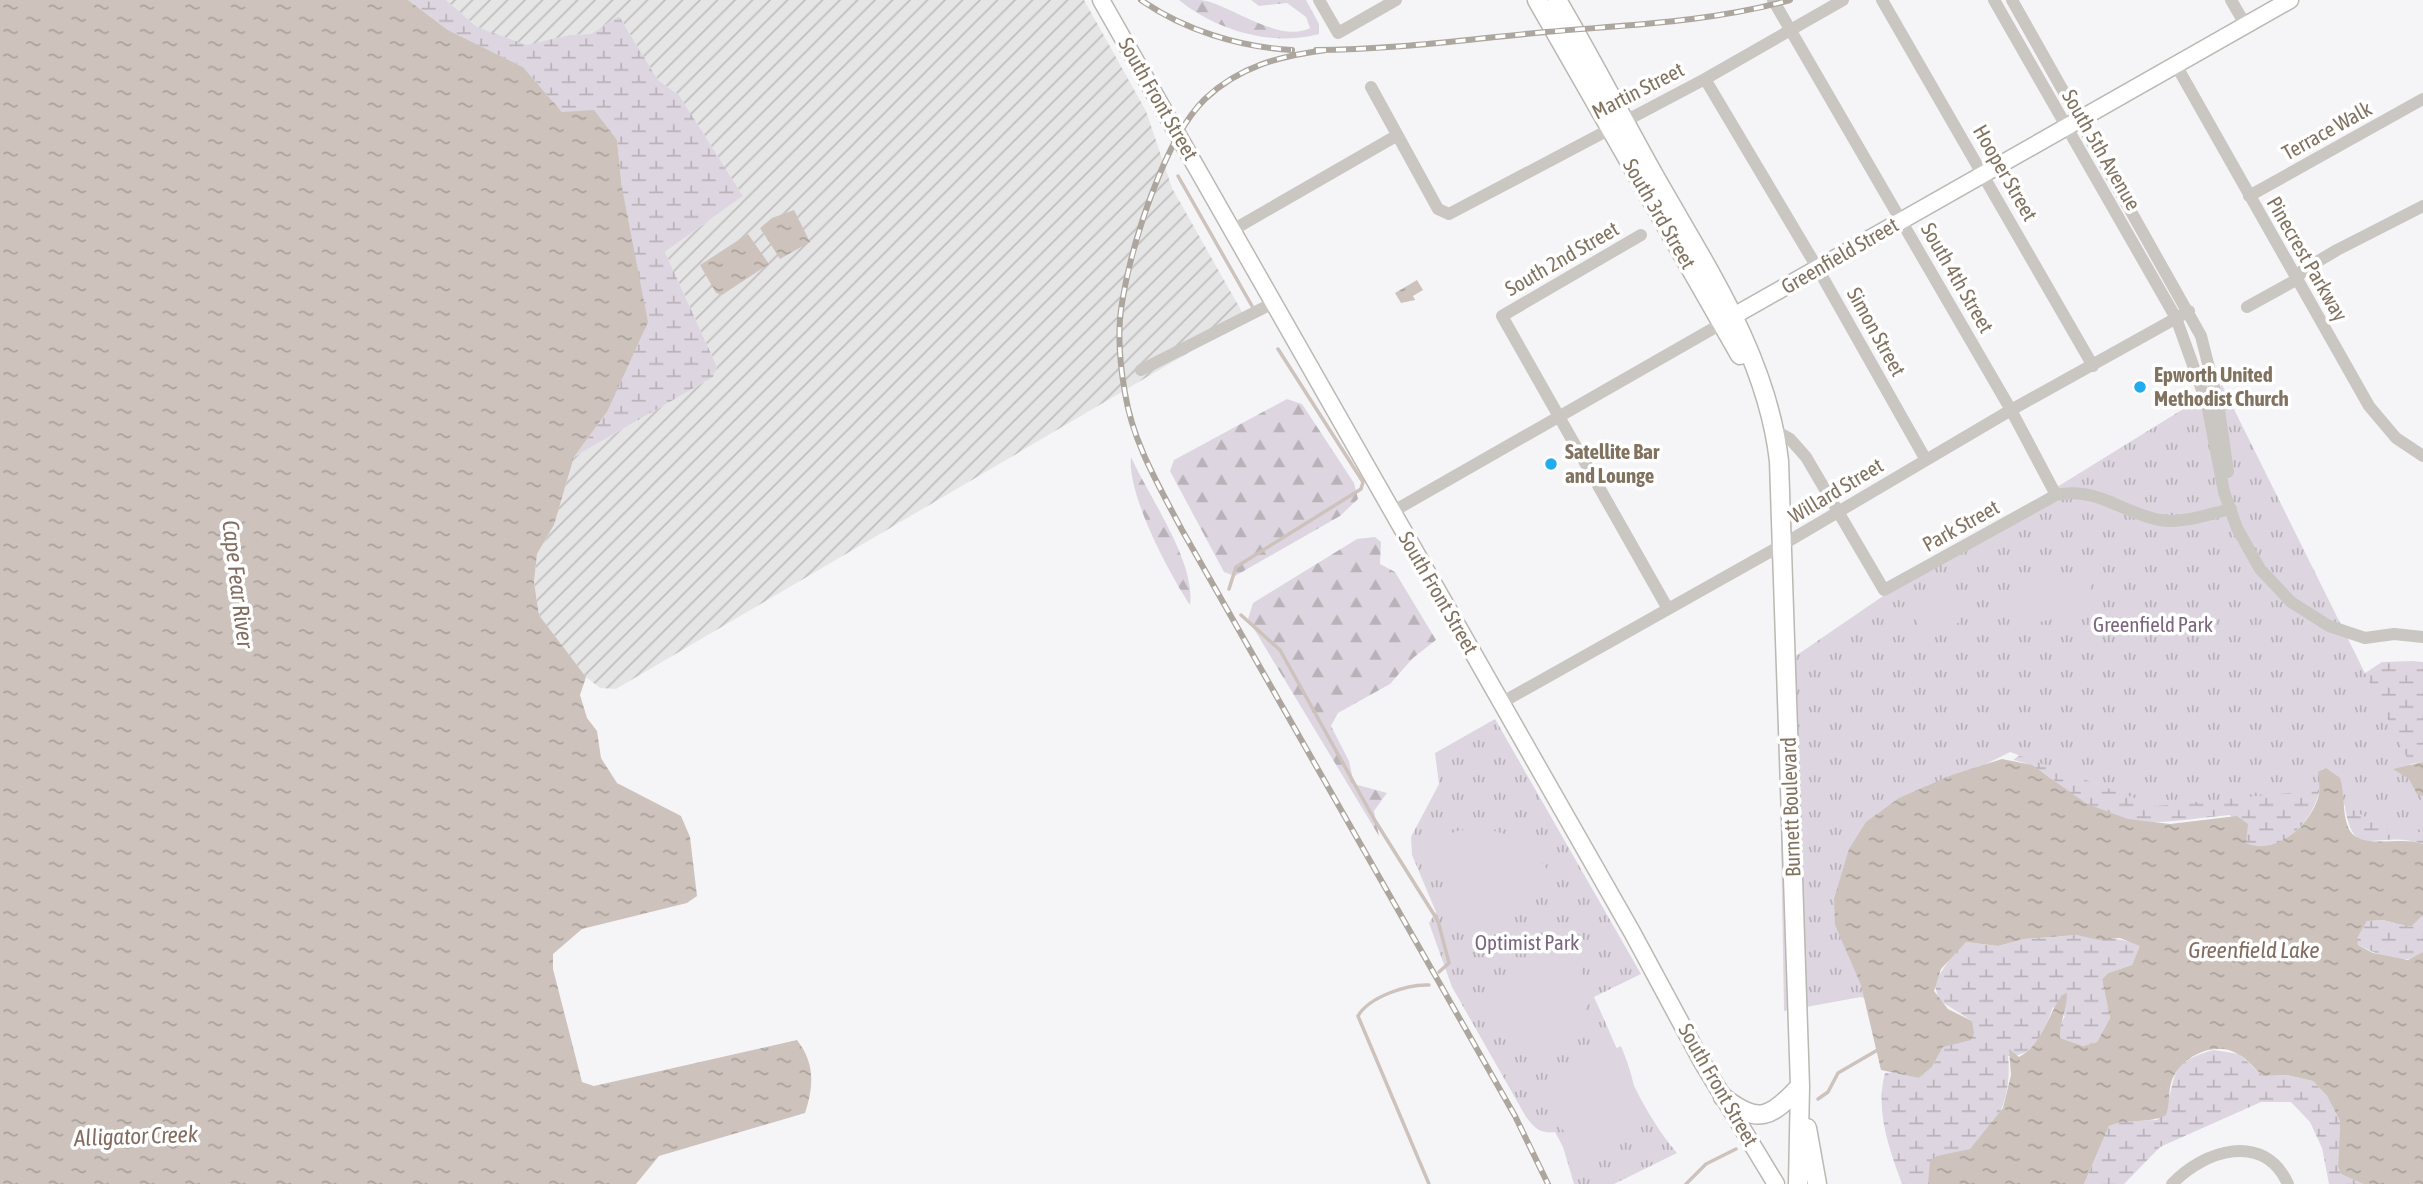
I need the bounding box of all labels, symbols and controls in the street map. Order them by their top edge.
street label: South Front Street [1114,33,1204,164]
street label: Martin Street [1588,57,1687,123]
street label: South 5th Avenue [2058,85,2146,214]
street label: Terrace Walk [2278,96,2375,165]
street label: Hooper Street [1969,120,2043,225]
street label: South 3rd Street [1619,154,1701,273]
street label: Pinecrest Parkway [2262,192,2353,325]
street label: Greenfield Street [1777,212,1902,298]
street label: South 2nd Street [1501,216,1622,300]
street label: South 4th Street [1917,218,1999,337]
street label: Simon Street [1843,283,1911,380]
place label: Epworth United Methodist Church [2154,362,2289,410]
marker: Epworth United Methodist Church [2132,379,2148,395]
place label: Satellite Bar and Lounge [1565,439,1660,487]
street label: Willard Street [1784,453,1887,528]
marker: Satellite Bar and Lounge [1543,456,1559,472]
street label: Park Street [1918,494,2003,556]
water label: Cape Fear River [217,519,259,650]
street label: South Front Street [1394,527,1484,658]
park label: Greenfield Park [2093,612,2213,636]
street label: Burnett Boulevard [1776,737,1804,877]
park label: Optimist Park [1475,930,1579,954]
water label: Greenfield Lake [2188,937,2320,963]
street label: South Front Street [1674,1019,1764,1150]
water label: Alligator Creek [73,1121,199,1151]

